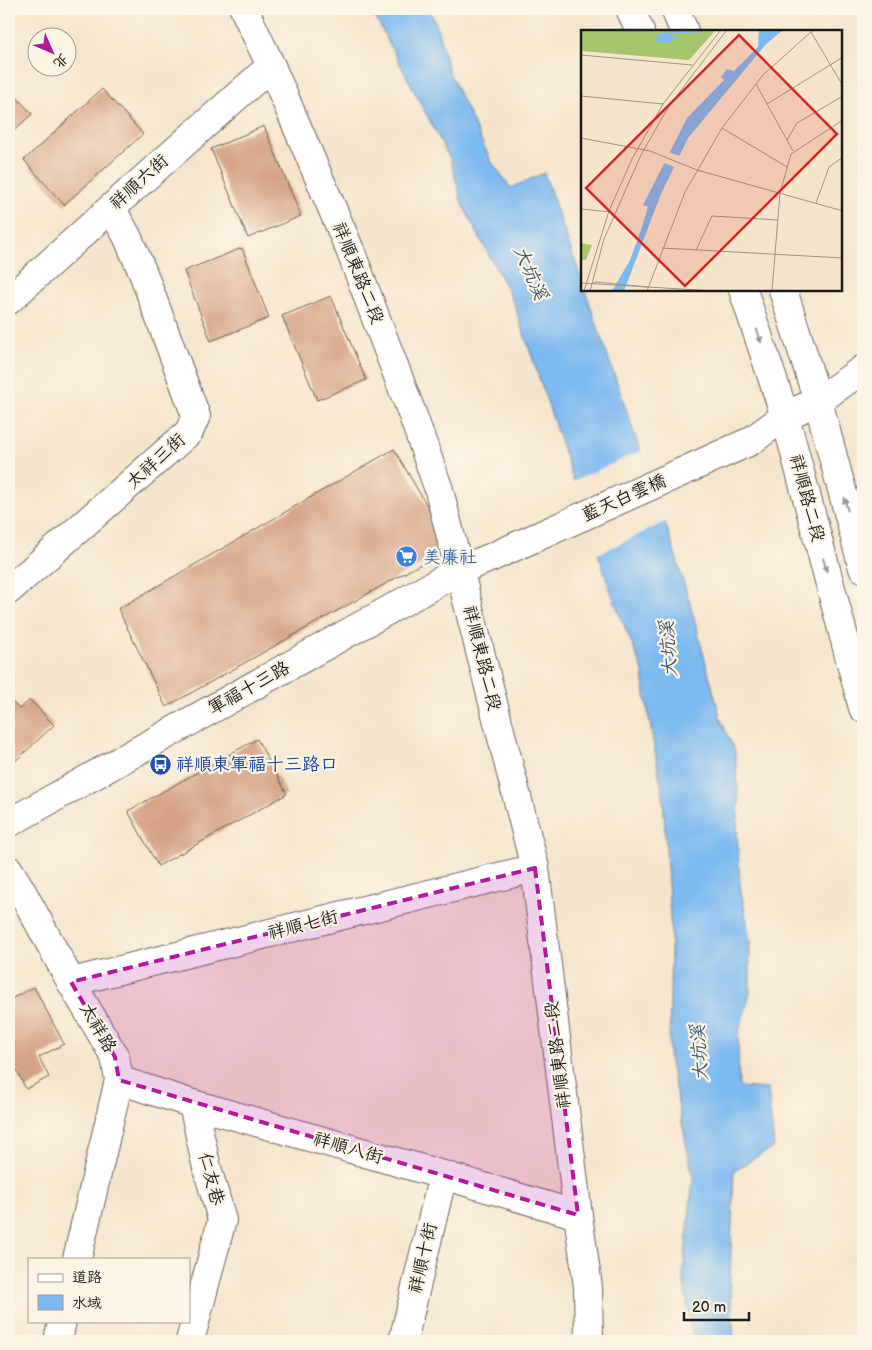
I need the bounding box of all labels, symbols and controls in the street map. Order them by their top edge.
north arrow [28,28,78,78]
inset map [581,30,842,291]
text: 北 [50,50,72,72]
street label: 祥順六街 [105,150,173,214]
street label: 祥順東路二段 [328,219,388,327]
water label: 大坑溪 [508,242,553,305]
one-way arrow [755,329,763,344]
street label: 太祥三街 [122,429,190,493]
street label: 祥順路二段 [785,452,829,544]
street label: 藍天白雲橋 [579,470,669,526]
one-way arrow [842,496,850,511]
supermarket icon: 美廉社 [395,545,419,569]
place label: 美廉社 [423,547,477,568]
one-way arrow [822,557,830,572]
street label: 祥順東路二段 [459,603,505,713]
water label: 大坑溪 [655,619,682,678]
street label: 軍福十三路 [205,657,293,719]
bus stop icon: 祥順東軍福十三路口 [148,752,172,776]
place label: 祥順東軍福十三路口 [176,754,338,775]
street label: 祥順七街 [266,906,340,944]
street label: 太祥路 [75,999,121,1057]
street label: 祥順東路二段 [541,1000,575,1110]
water label: 大坑溪 [686,1023,713,1082]
street label: 祥順八街 [311,1128,385,1168]
street label: 仁友巷 [194,1150,228,1208]
street label: 祥順十街 [405,1221,441,1295]
legend [28,1258,190,1322]
text: 道路 [72,1268,102,1287]
scale bar [684,1290,750,1322]
text: 水域 [72,1294,102,1313]
text: 20 m [692,1298,726,1317]

